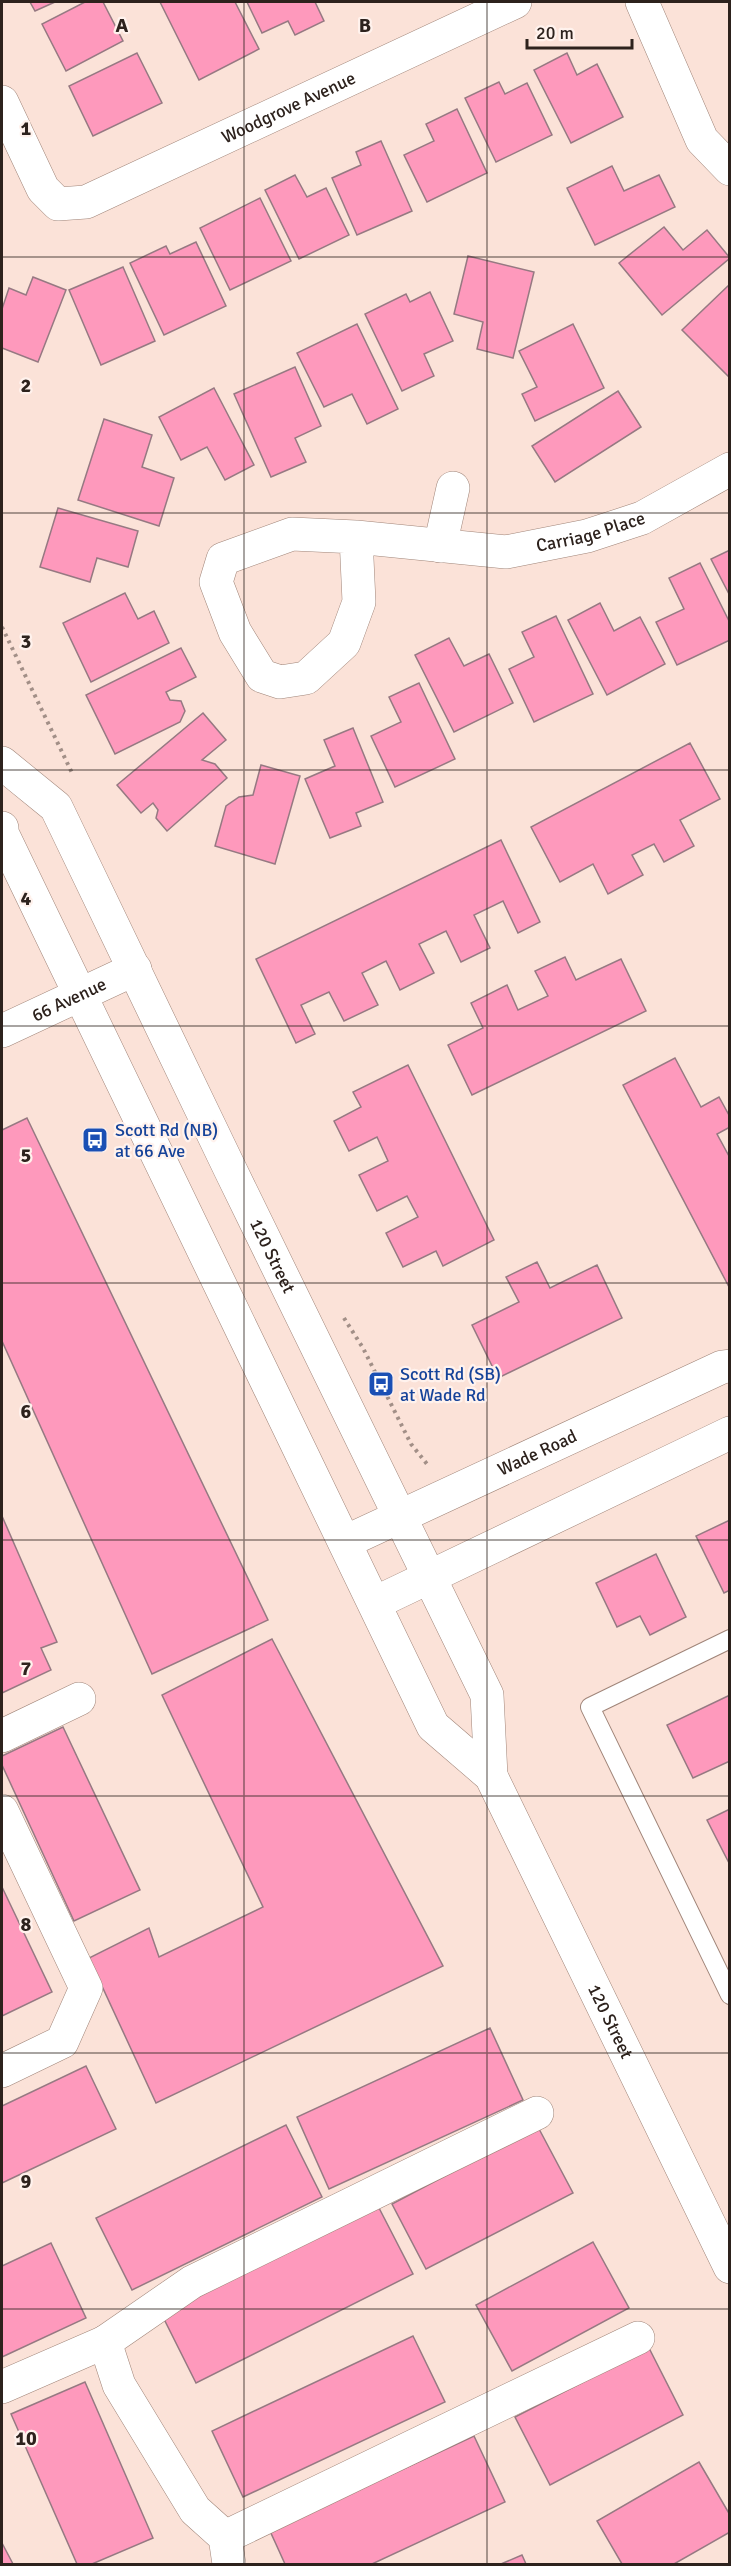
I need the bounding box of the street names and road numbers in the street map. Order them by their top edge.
street label: Woodgrove Avenue [218,67,359,148]
street label: Carriage Place [534,507,648,557]
street label: 66 Avenue [28,973,110,1027]
street label: 120 Street [245,1215,300,1297]
street label: Wade Road [494,1425,580,1481]
street label: 120 Street [583,1980,638,2062]

